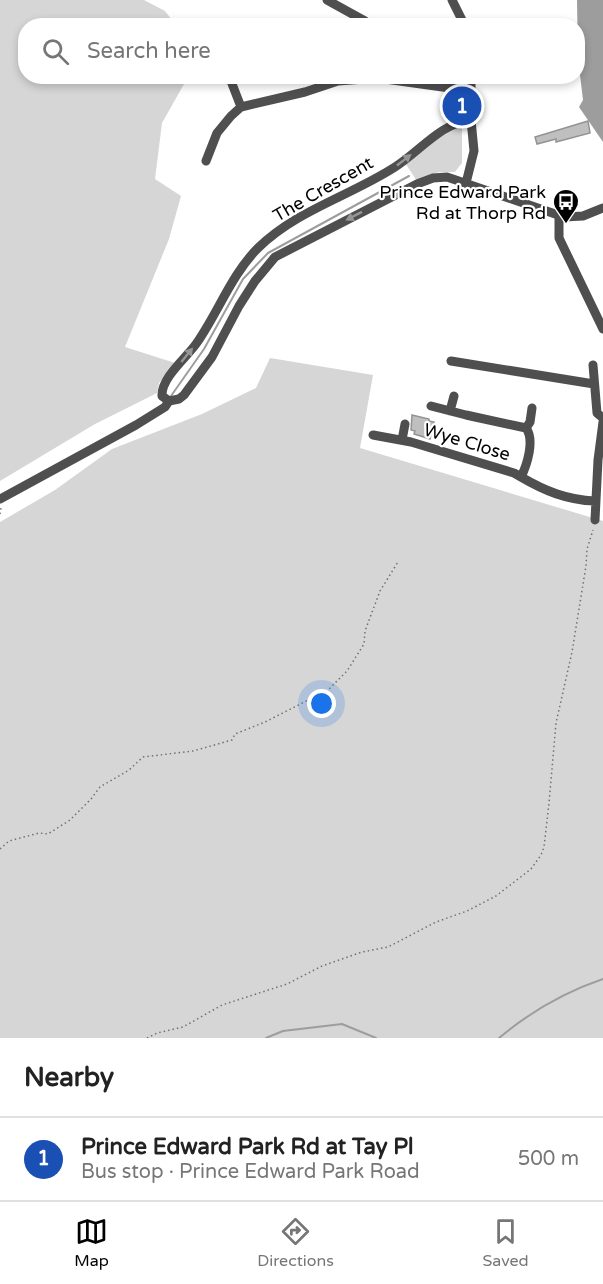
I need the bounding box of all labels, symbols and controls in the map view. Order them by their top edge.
search box [18,18,585,84]
icon: search [39,35,72,68]
text: Search here [87,38,211,64]
pin: 1 [442,84,482,128]
street label: The Crescent [269,151,377,226]
one-way arrow [396,154,412,166]
place label: Prince Edward Park Rd at Thorp Rd [379,181,546,224]
bus stop icon: Prince Edward Park Rd at Thorp Rd [551,187,581,225]
one-way arrow [346,211,363,221]
one-way arrow [180,348,192,363]
street label: Wye Close [421,418,513,466]
your location [307,689,336,718]
text: Nearby [24,1062,114,1093]
text: Prince Edward Park Rd at Tay Pl [81,1134,413,1160]
text: 1 [37,1147,50,1171]
text: 500 m [518,1147,579,1171]
text: Bus stop · Prince Edward Park Road [81,1160,420,1184]
tab: Map [74,1215,109,1271]
tab: Directions [257,1215,334,1271]
tab: Saved [482,1215,529,1271]

